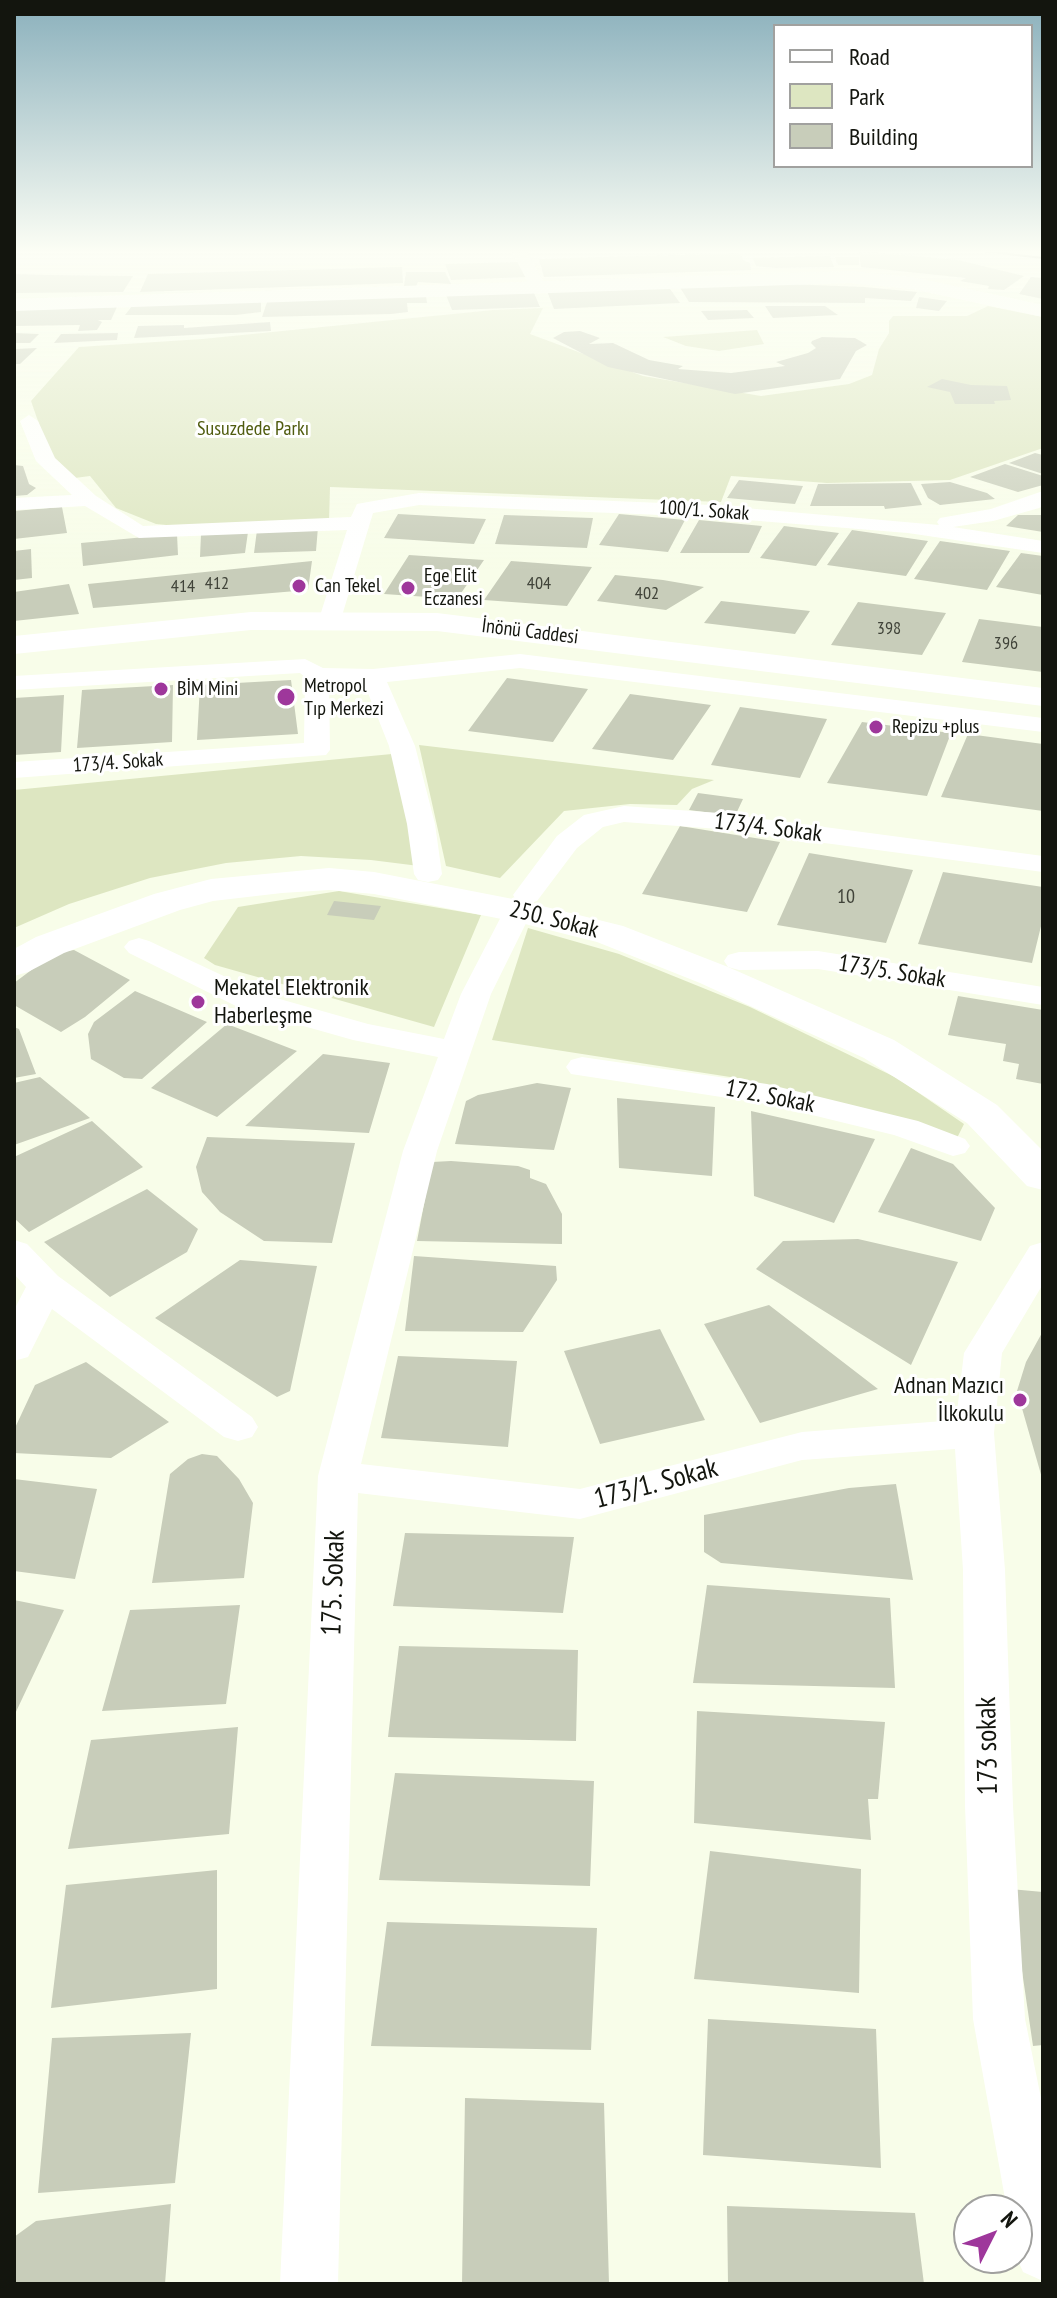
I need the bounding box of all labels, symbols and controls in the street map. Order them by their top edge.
legend [773,24,1033,168]
text: Road [849,41,890,72]
text: Park [849,81,885,112]
text: Building [849,121,918,152]
park label: Susuzdede Parkı [197,417,309,441]
street label: 100/1. Sokak [658,496,750,526]
place label: Ege Elit Eczanesi [424,564,483,611]
house number: 412 [205,573,229,595]
house number: 404 [527,573,551,595]
place label: Can Tekel [315,574,381,598]
house number: 414 [171,576,195,598]
marker: Can Tekel [290,577,308,595]
marker: Ege Elit Eczanesi [399,579,417,597]
house number: 402 [635,583,659,605]
street label: İnönü Caddesi [480,614,580,650]
house number: 398 [877,618,901,640]
house number: 396 [994,633,1018,655]
place label: Metropol Tıp Merkezi [304,674,384,721]
place label: BİM Mini [177,677,238,701]
marker: BİM Mini [152,680,170,698]
marker: Metropol Tıp Merkezi [275,686,297,708]
place label: Repizu +plus [892,715,979,739]
marker: Repizu +plus [867,718,885,736]
street label: 173/4. Sokak [72,748,164,778]
street label: 173/4. Sokak [712,807,824,849]
house number: 10 [837,885,855,909]
street label: 250. Sokak [507,895,601,945]
street label: 173/5. Sokak [836,949,948,995]
place label: Mekatel Elektronik Haberleşme [214,974,369,1030]
marker: Mekatel Elektronik Haberleşme [189,993,207,1011]
street label: 172. Sokak [723,1074,817,1120]
place label: Adnan Mazıcı İlkokulu [894,1372,1004,1428]
marker: Adnan Mazıcı İlkokulu [1011,1391,1029,1409]
street label: 173/1. Sokak [591,1451,721,1517]
street label: 175. Sokak [315,1530,353,1636]
street label: 173 sokak [970,1697,1006,1795]
north arrow [953,2194,1033,2274]
text: N [995,2205,1024,2233]

